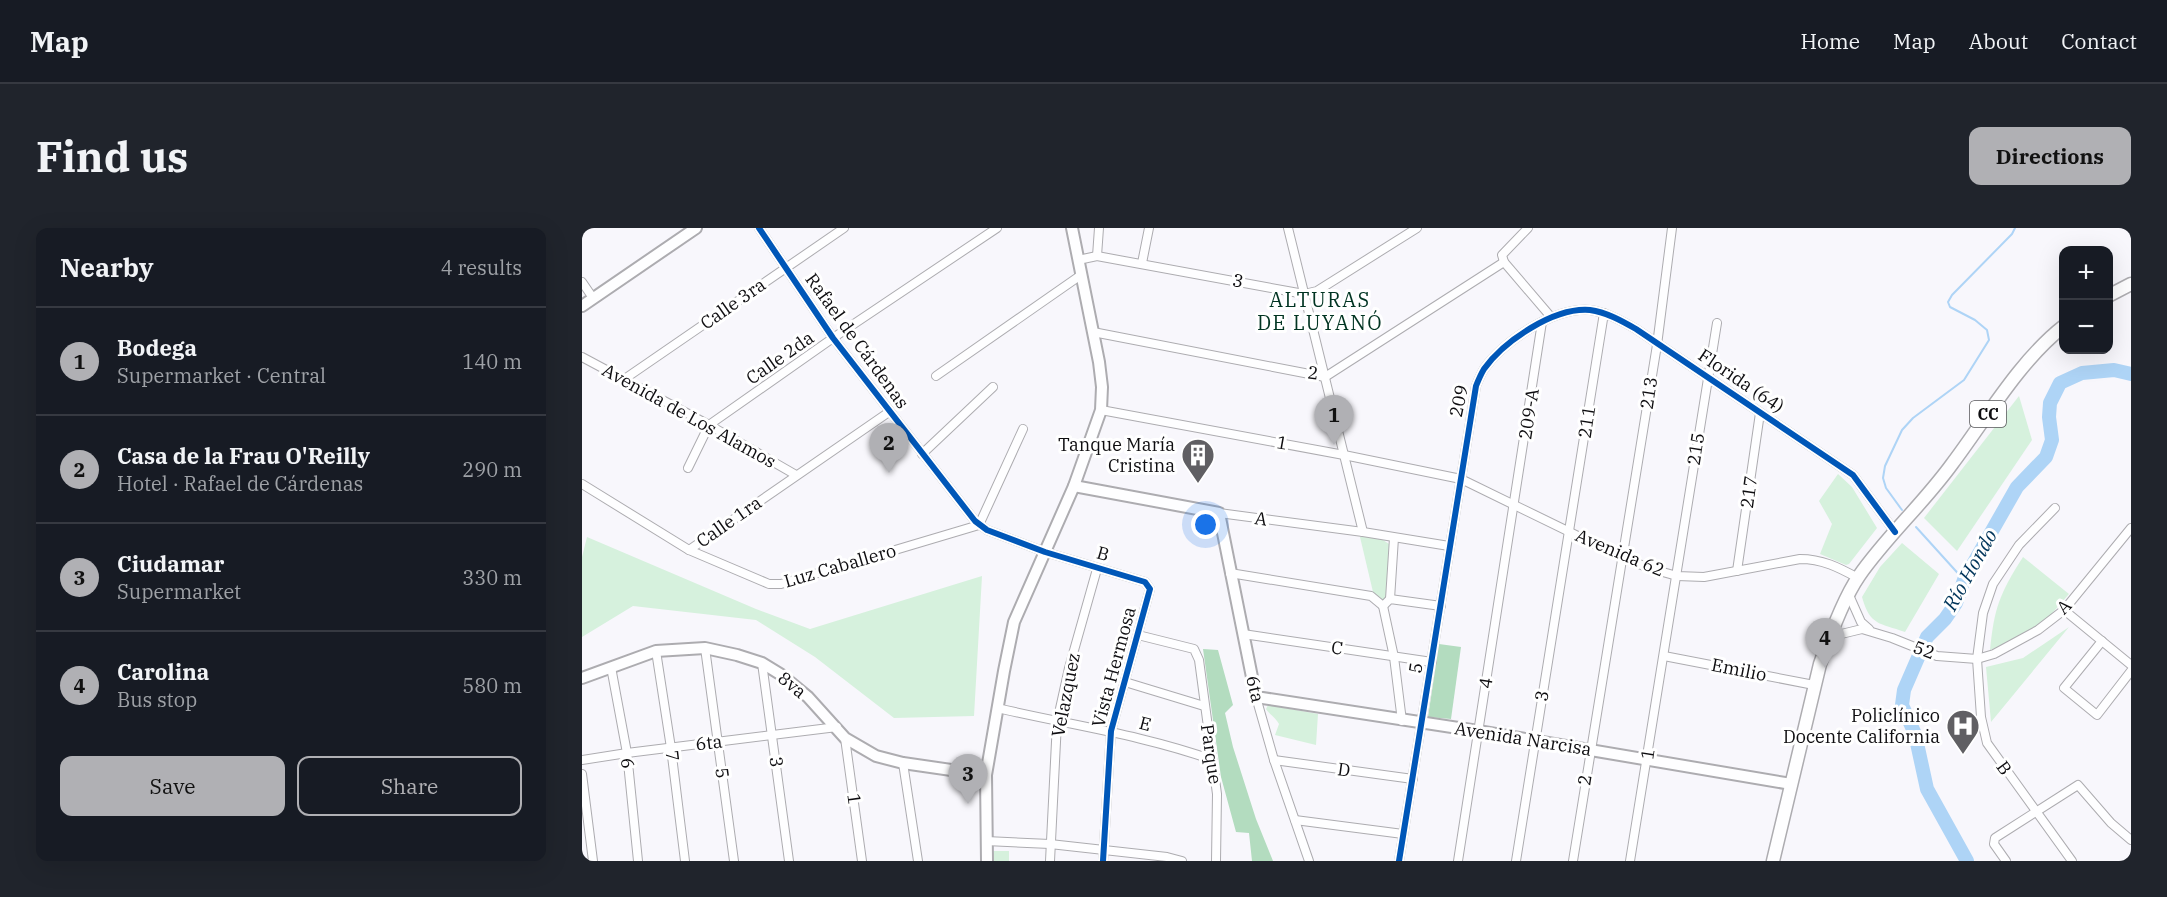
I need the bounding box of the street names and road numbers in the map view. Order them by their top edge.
street label: Rafael de Cárdenas [801,268,914,413]
street label: 3 [1231,268,1246,293]
street label: Calle 3ra [696,273,770,334]
street label: Calle 2da [741,326,818,389]
street label: Florida (64) [1694,343,1789,418]
street label: Avenida de Los Alamos [598,358,780,473]
street label: 2 [1306,360,1320,385]
street label: 213 [1635,375,1662,411]
street label: 209 [1444,383,1473,419]
street label: 209-A [1513,386,1544,441]
road number: CC [1970,401,2006,427]
street label: 211 [1573,404,1600,440]
street label: 1 [1275,430,1289,455]
street label: 215 [1682,431,1709,467]
street label: 217 [1735,474,1762,510]
street label: Calle 1ra [692,491,766,552]
street label: A [1253,506,1269,531]
street label: Avenida 62 [1572,523,1668,582]
street label: Luz Caballero [781,539,899,592]
street label: B [1094,541,1112,566]
street label: A [2051,594,2077,619]
street label: Vista Hermosa [1086,604,1141,730]
street label: C [1330,635,1344,660]
street label: 52 [1910,635,1938,664]
street label: Velazquez [1046,651,1085,739]
street label: Emilio [1710,653,1769,686]
street label: 5 [1403,661,1428,675]
street label: 8va [773,666,811,703]
street label: 6ta [1241,673,1270,705]
street label: 4 [1473,676,1498,690]
street label: 3 [1529,689,1554,703]
street label: E [1137,711,1154,736]
street label: Avenida Narcisa [1453,716,1593,761]
street label: Parque [1196,722,1227,785]
street label: 6ta [694,729,724,756]
street label: 1 [1635,747,1660,761]
street label: 7 [660,749,685,763]
street label: 3 [764,755,789,769]
street label: 9 [615,756,640,770]
street label: B [1992,756,2017,779]
street label: D [1336,757,1352,782]
street label: 5 [710,766,735,780]
street label: 2 [1572,773,1597,787]
street label: 1 [842,792,867,806]

